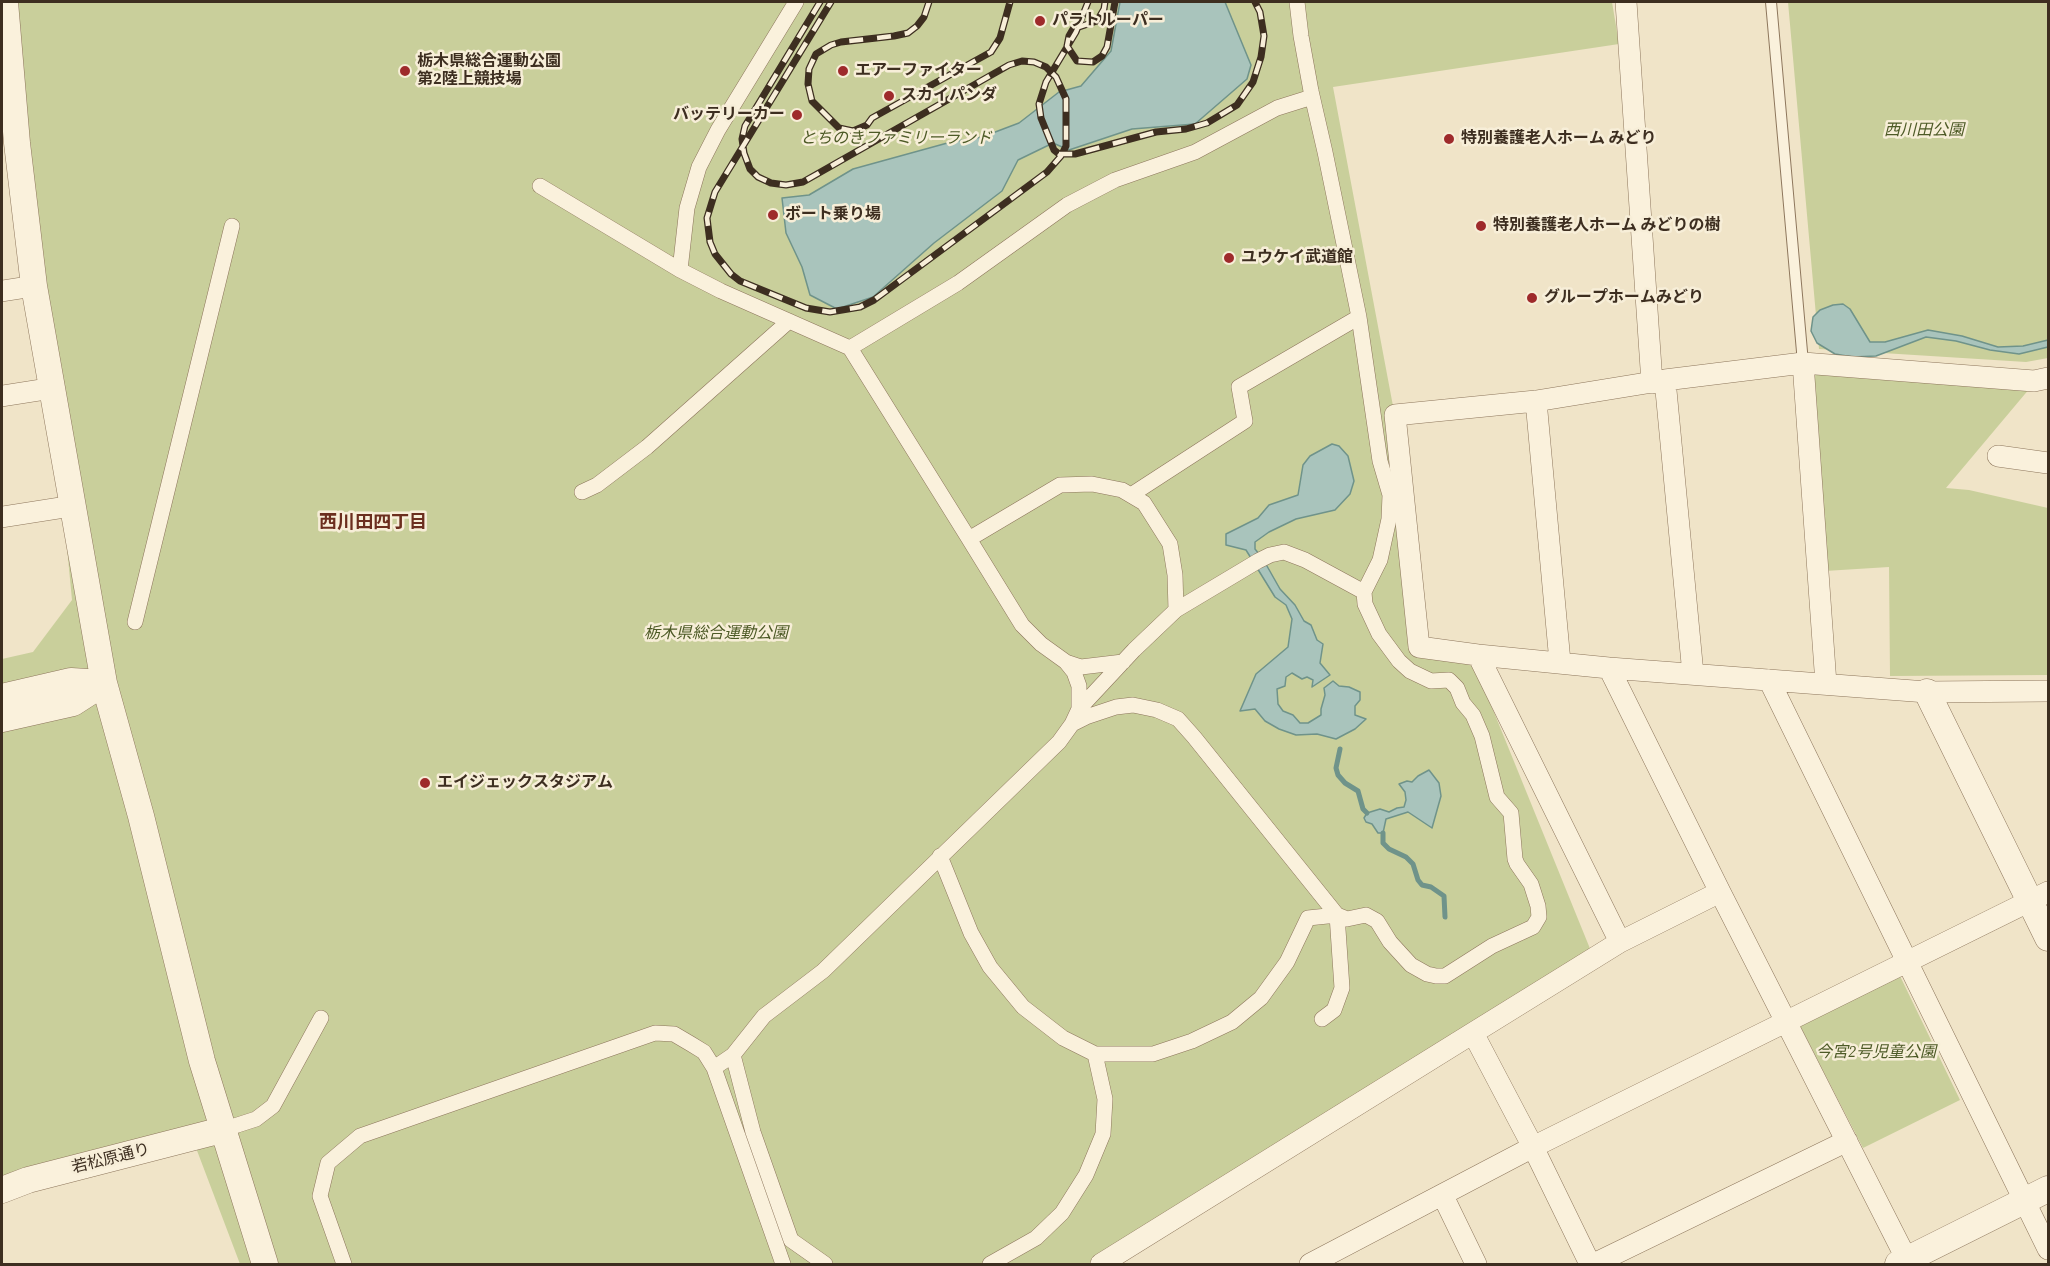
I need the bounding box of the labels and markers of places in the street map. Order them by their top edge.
place label: パラトルーパー [1052,11,1164,31]
marker: パラトルーパー [1033,14,1047,28]
place label: 栃木県総合運動公園 第2陸上競技場 [417,52,561,90]
place label: エアーファイター [855,61,982,81]
marker: 栃木県総合運動公園 第2陸上競技場 [398,64,412,78]
marker: エアーファイター [836,64,850,78]
place label: スカイパンダ [901,86,997,106]
marker: スカイパンダ [882,89,896,103]
place label: バッテリーカー [673,105,785,125]
marker: バッテリーカー [790,108,804,122]
place label: 特別養護老人ホーム みどり [1461,129,1656,149]
marker: 特別養護老人ホーム みどり [1442,132,1456,146]
place label: ボート乗り場 [785,205,881,225]
marker: ボート乗り場 [766,208,780,222]
place label: 特別養護老人ホーム みどりの樹 [1493,216,1720,236]
marker: 特別養護老人ホーム みどりの樹 [1474,219,1488,233]
place label: ユウケイ武道館 [1241,248,1353,268]
marker: ユウケイ武道館 [1222,251,1236,265]
place label: グループホームみどり [1544,288,1704,308]
marker: グループホームみどり [1525,291,1539,305]
place label: エイジェックスタジアム [437,773,613,793]
marker: エイジェックスタジアム [418,776,432,790]

